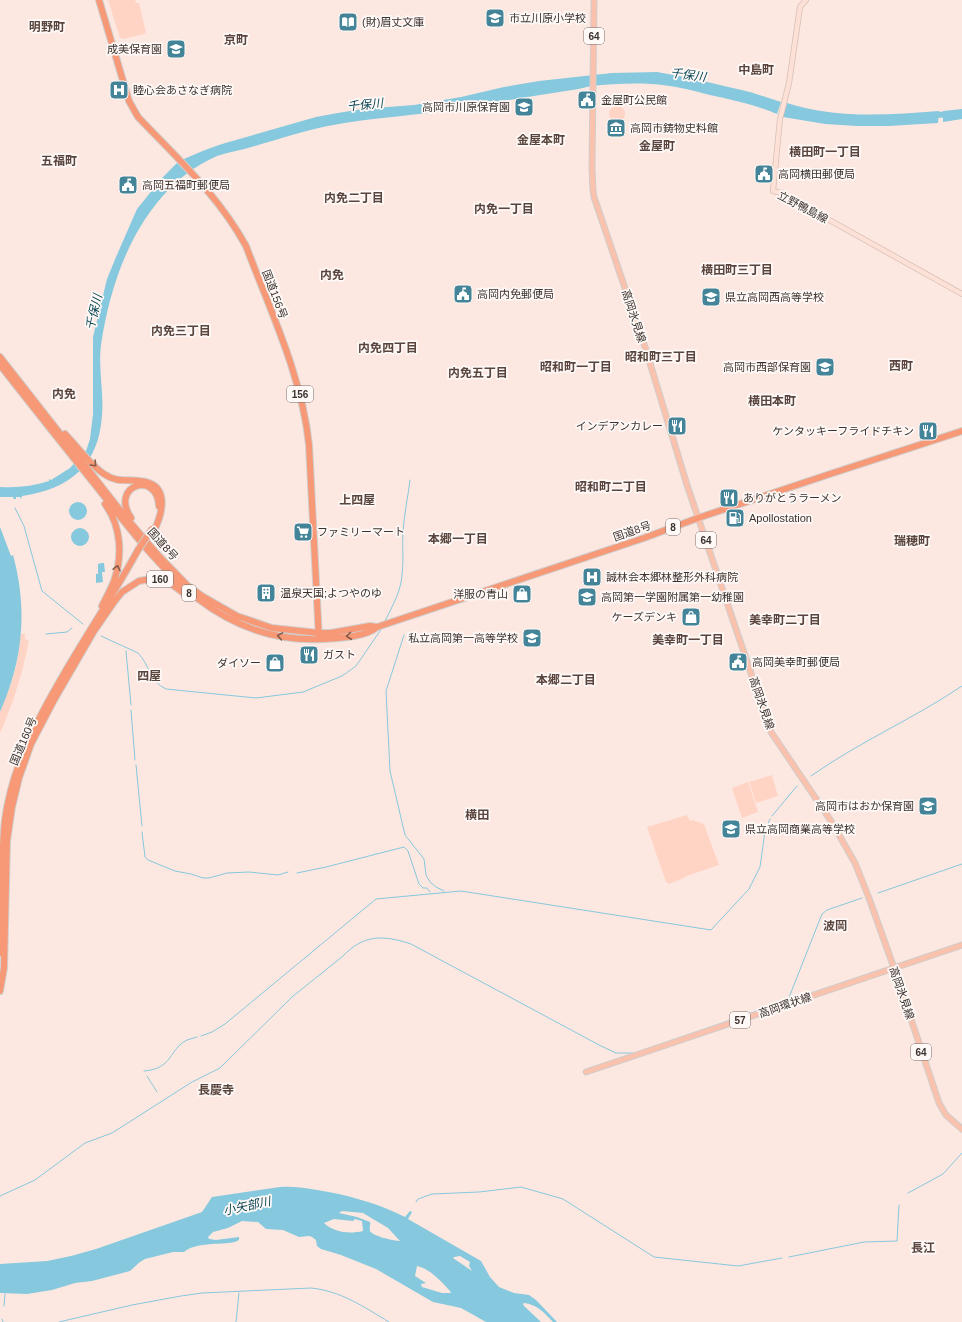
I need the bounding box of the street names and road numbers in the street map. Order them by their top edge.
road number: 64 [584,28,604,44]
street label: 立野鴨島線 [776,189,830,225]
street label: 国道156号 [260,268,290,320]
street label: 高岡氷見線 [620,288,648,344]
road number: 156 [287,386,313,402]
street label: 国道8号 [612,519,652,543]
road number: 8 [666,519,680,535]
street label: 国道8号 [145,525,181,563]
road number: 64 [696,532,716,548]
road number: 160 [147,571,173,587]
road number: 8 [182,585,196,601]
street label: 高岡氷見線 [747,675,777,731]
street label: 国道160号 [7,715,39,767]
street label: 高岡氷見線 [887,965,917,1021]
street label: 高岡環状線 [757,990,813,1020]
road number: 57 [730,1012,750,1028]
road number: 64 [911,1044,931,1060]

